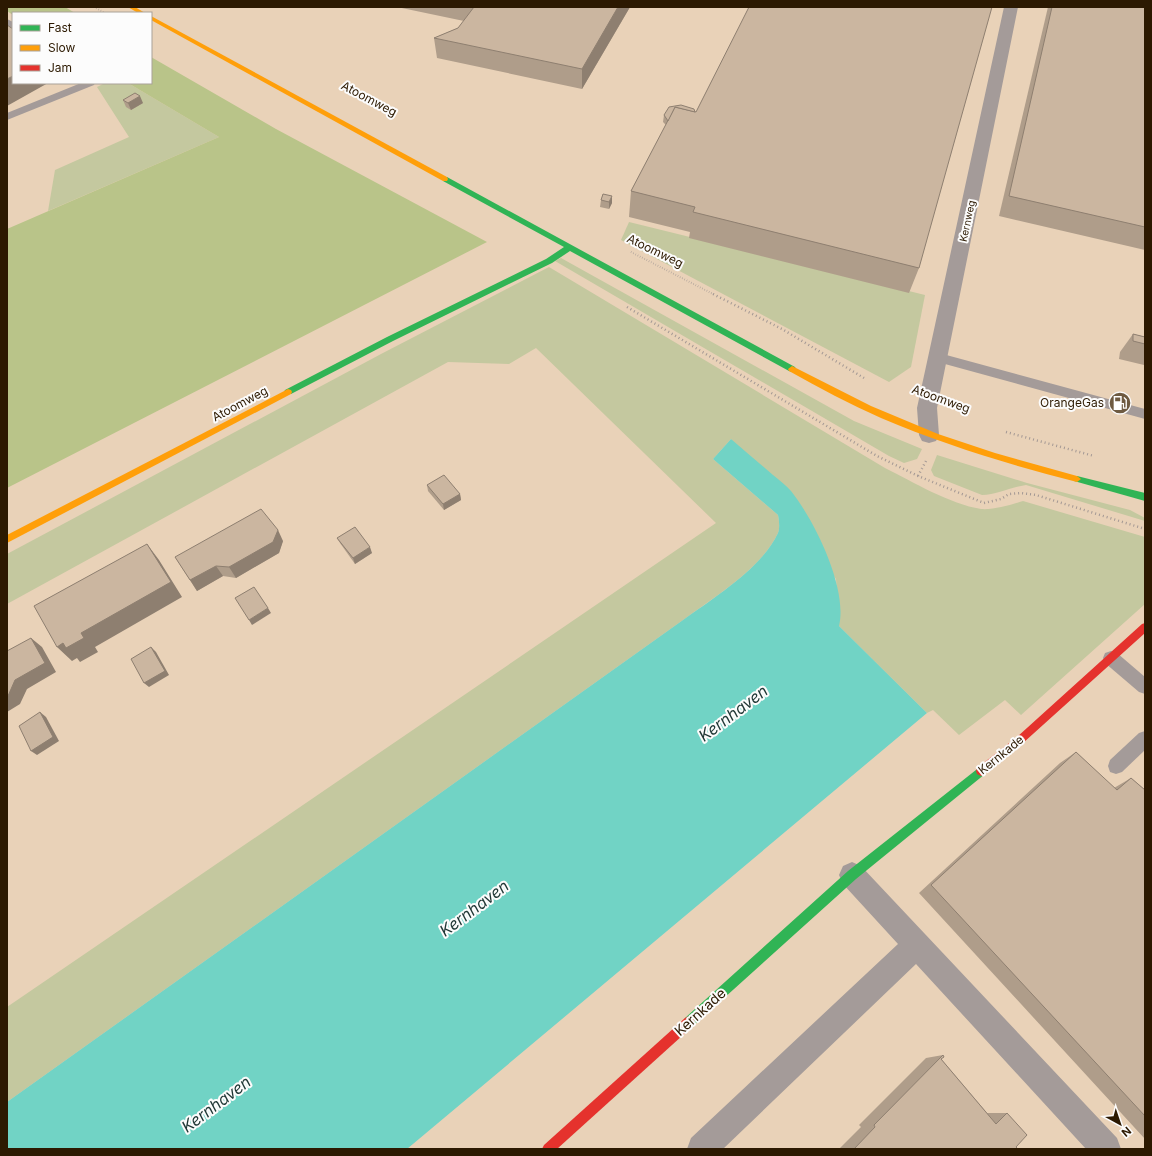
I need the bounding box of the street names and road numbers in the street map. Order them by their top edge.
street label: Atoomweg [339,78,400,119]
street label: Kernweg [957,199,977,243]
street label: Atoomweg [625,231,686,271]
street label: Atoomweg [910,381,972,416]
street label: Atoomweg [209,383,270,424]
street label: Kernkade [975,732,1026,777]
street label: Kernkade [671,984,729,1039]

